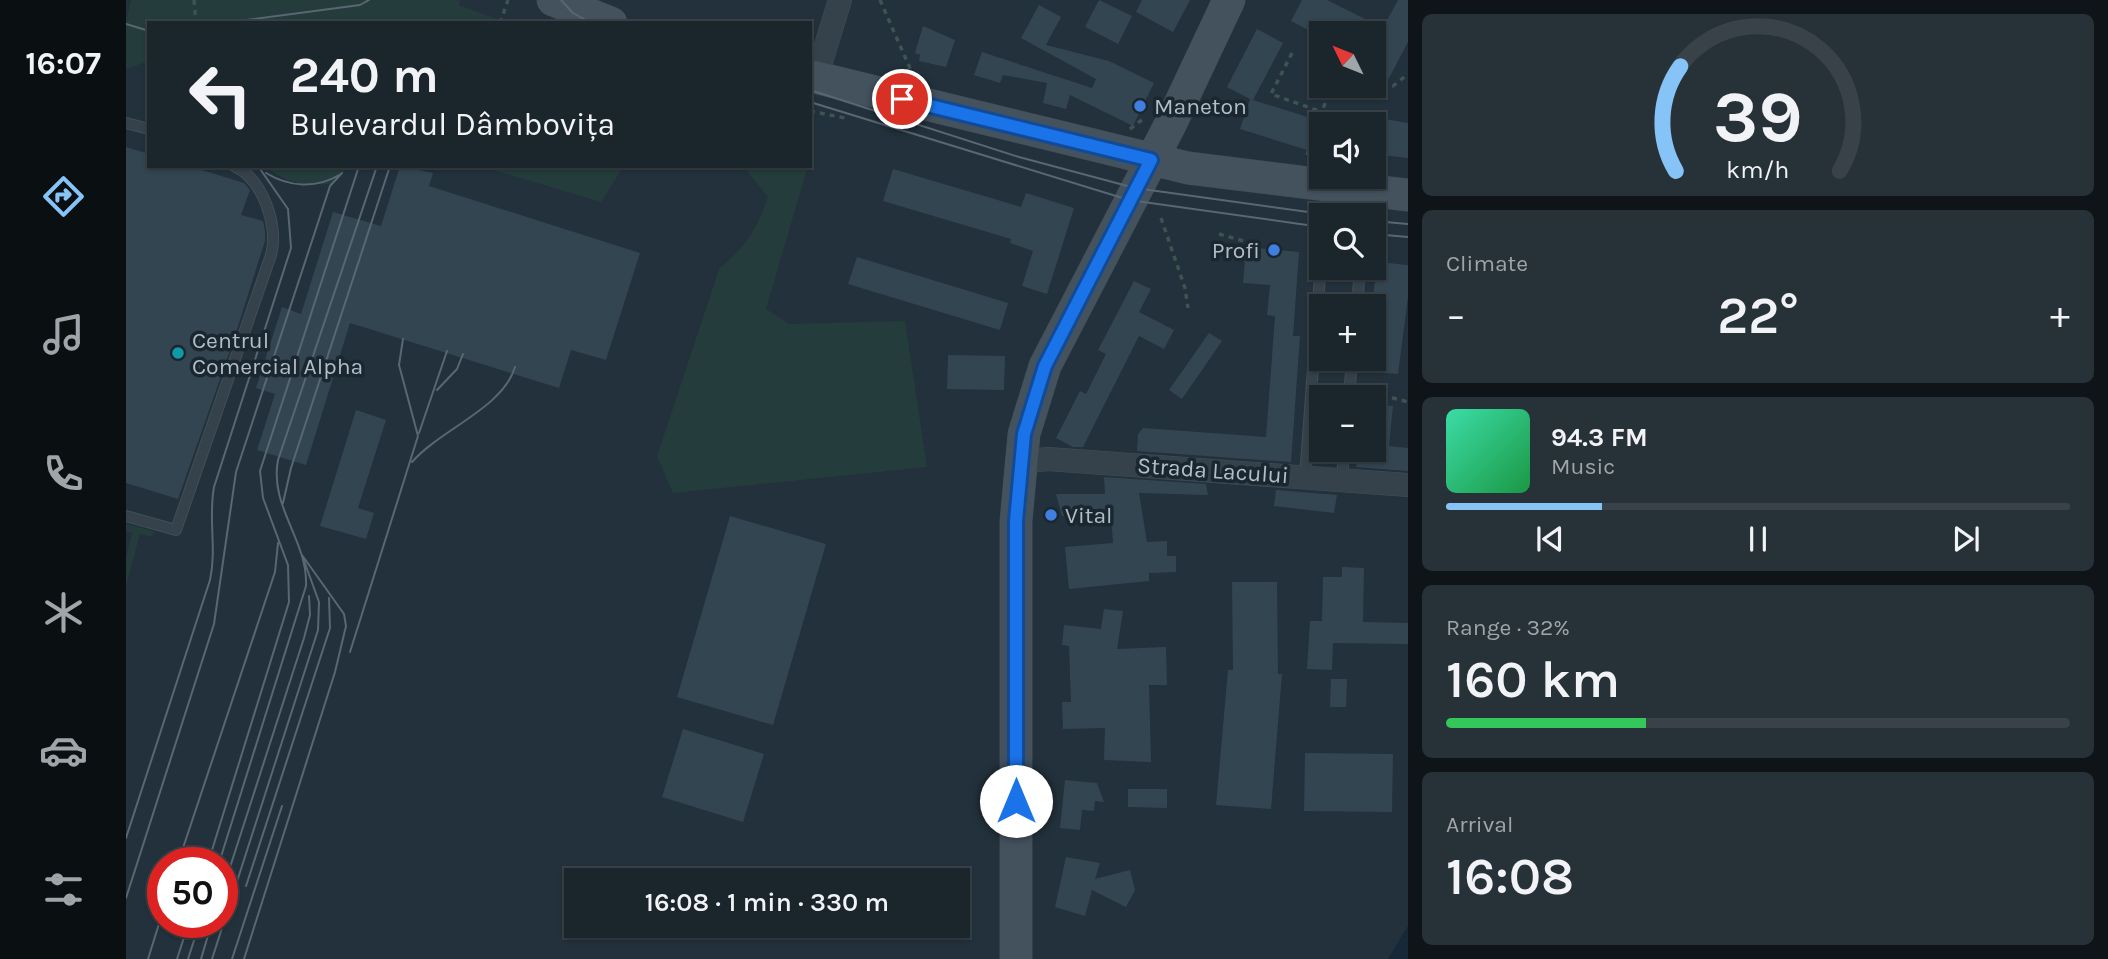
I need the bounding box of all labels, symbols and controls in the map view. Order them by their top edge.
north arrow [1309,21,1386,98]
map controls [1309,21,1386,462]
text: 16:07 [25,45,101,82]
text: 240 m [290,47,439,104]
icon: left [175,49,266,140]
pin [872,69,932,129]
text: 39 [1713,74,1803,159]
icon: arrive [883,80,921,118]
place label: Maneton [1154,93,1247,120]
marker: Maneton [1132,98,1148,114]
text: Bulevardul Dâmbovița [290,106,615,143]
button: sound [1309,112,1386,189]
text: km/h [1726,155,1790,184]
icon: directions [39,172,88,221]
button: search [1309,203,1386,280]
place label: Profi [1212,237,1260,264]
marker: Profi [1266,242,1282,258]
text: Climate [1446,250,1528,277]
text: 22° [1717,285,1799,346]
text: − [1446,293,1466,338]
text: + [2050,293,2070,338]
button: + [1309,294,1386,371]
icon: music [39,310,88,359]
place label: Centrul Comercial Alpha [192,327,363,380]
marker: Centrul Comercial Alpha [170,345,186,361]
button: − [1309,385,1386,462]
text: 94.3 FM [1551,422,1648,453]
icon: phone [39,449,88,498]
street label: Strada Lacului [1136,452,1290,489]
text: Music [1551,453,1615,480]
place label: Vital [1065,502,1113,529]
marker: Vital [1043,507,1059,523]
icon: previous [1531,520,1569,558]
icon: pause [1739,520,1777,558]
icon: next [1947,520,1985,558]
icon: climate [39,588,88,637]
text: Range · 32% [1446,614,1570,641]
text: 160 km [1446,649,1620,710]
icon: car [39,726,88,775]
position arrow [979,764,1053,838]
text: Arrival [1446,811,1513,838]
text: 16:08 [1446,846,1574,907]
speed limit sign: 50 [147,847,238,938]
icon: filters [39,865,88,914]
text: 16:08 · 1 min · 330 m [645,887,889,918]

